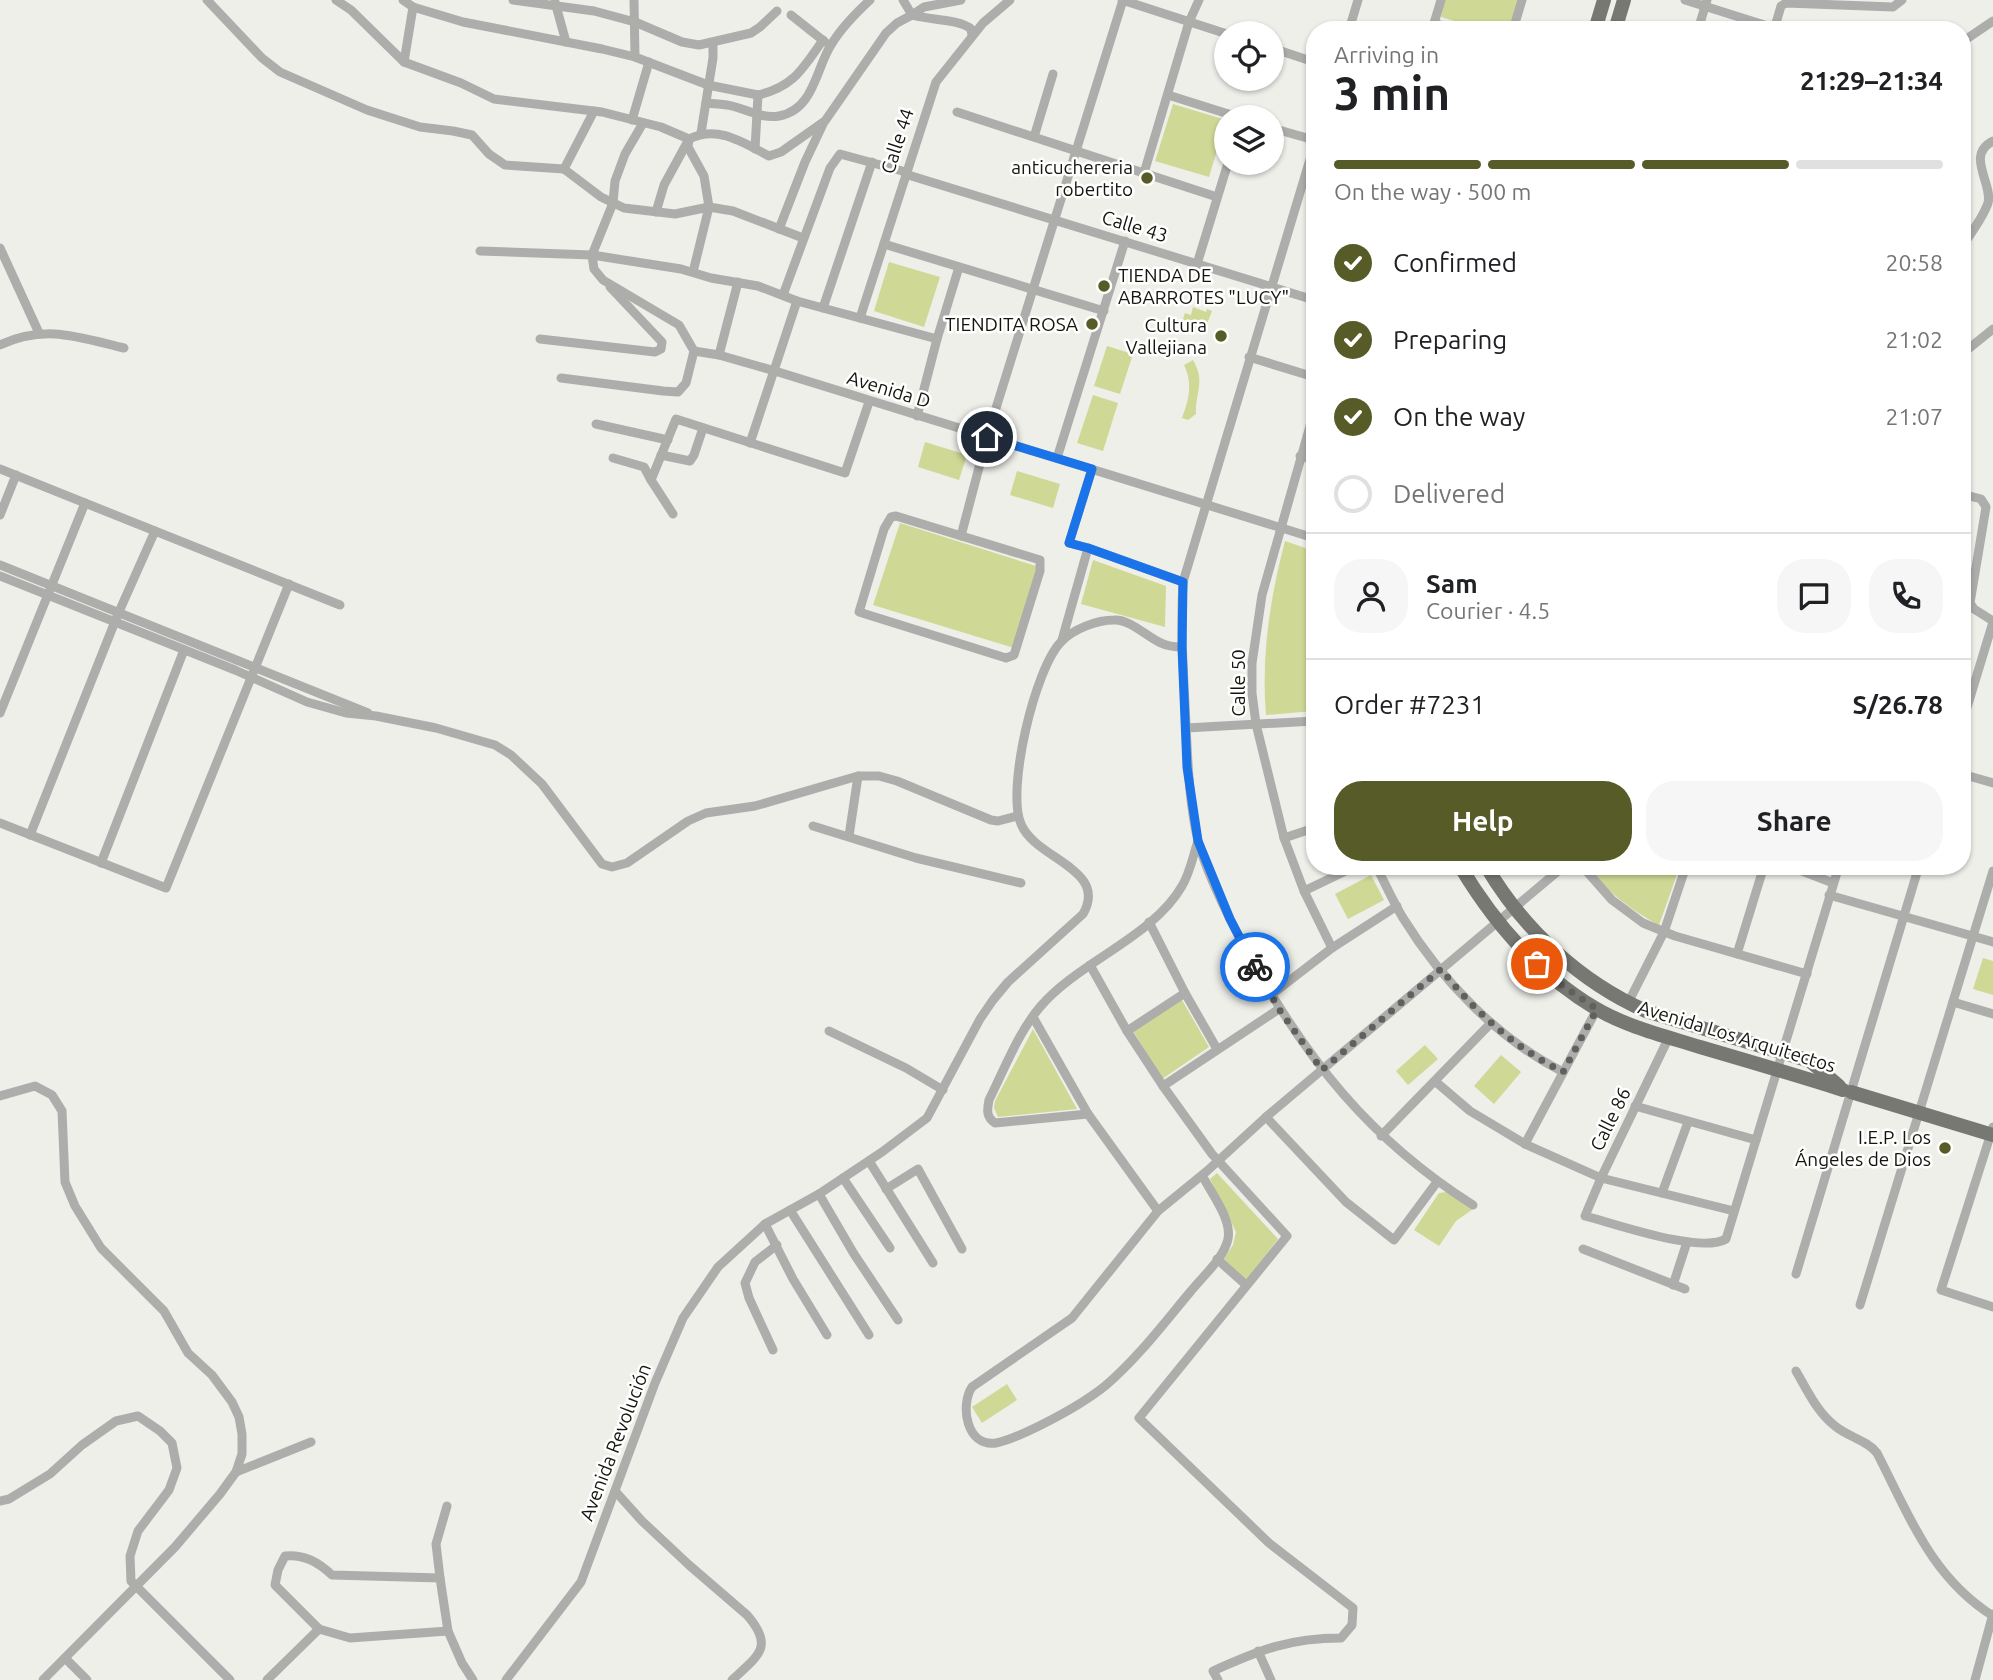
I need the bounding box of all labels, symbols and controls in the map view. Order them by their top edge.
map controls [1214,21,1284,175]
button: locate [1214,21,1284,91]
text: Arriving in [1334,42,1439,67]
text: 21:29–21:34 [1800,66,1943,95]
text: 3 min [1334,67,1450,119]
street label: Calle 44 [876,105,918,177]
button: layers [1214,105,1284,175]
place label: anticuchereria robertito [1011,156,1133,200]
marker: anticuchereria robertito [1139,170,1155,186]
text: On the way · 500 m [1334,179,1531,204]
street label: Calle 43 [1099,206,1171,246]
icon: check [1334,244,1372,282]
text: Confirmed [1393,248,1517,277]
text: 20:58 [1885,250,1943,275]
place label: TIENDA DE ABARROTES "LUCY" [1118,264,1289,308]
marker: TIENDA DE ABARROTES "LUCY" [1096,278,1112,294]
place label: TIENDITA ROSA [945,313,1079,335]
place label: Cultura Vallejiana [1125,314,1207,358]
marker: TIENDITA ROSA [1084,316,1100,332]
icon: check [1334,321,1372,359]
text: Preparing [1393,325,1507,354]
text: 21:02 [1885,327,1943,352]
marker: Cultura Vallejiana [1213,328,1229,344]
street label: Avenida D [845,366,933,412]
icon: check [1334,398,1372,436]
text: On the way [1393,402,1525,431]
text: 21:07 [1885,404,1943,429]
pin [957,407,1017,467]
icon: home [968,418,1006,456]
text: Delivered [1393,479,1505,508]
button: person [1334,559,1408,633]
button: chat [1777,559,1851,633]
button: phone [1869,559,1943,633]
text: Sam [1426,569,1478,598]
text: Courier · 4.5 [1426,598,1550,623]
street label: Calle 50 [1227,649,1249,717]
text: Order #7231 [1334,690,1485,719]
text: S/26.78 [1853,690,1943,719]
button: Help [1334,781,1632,861]
button: Share [1646,781,1943,861]
courier [1220,932,1290,1002]
pin [1507,934,1567,994]
icon: bag [1518,945,1556,983]
icon: bike [1236,948,1274,986]
street label: Avenida Los Arquitectos [1635,995,1839,1077]
street label: Calle 86 [1585,1084,1635,1154]
place label: I.E.P. Los Ángeles de Dios [1795,1126,1931,1170]
marker: I.E.P. Los Ángeles de Dios [1937,1140,1953,1156]
street label: Avenida Revolución [575,1360,655,1524]

